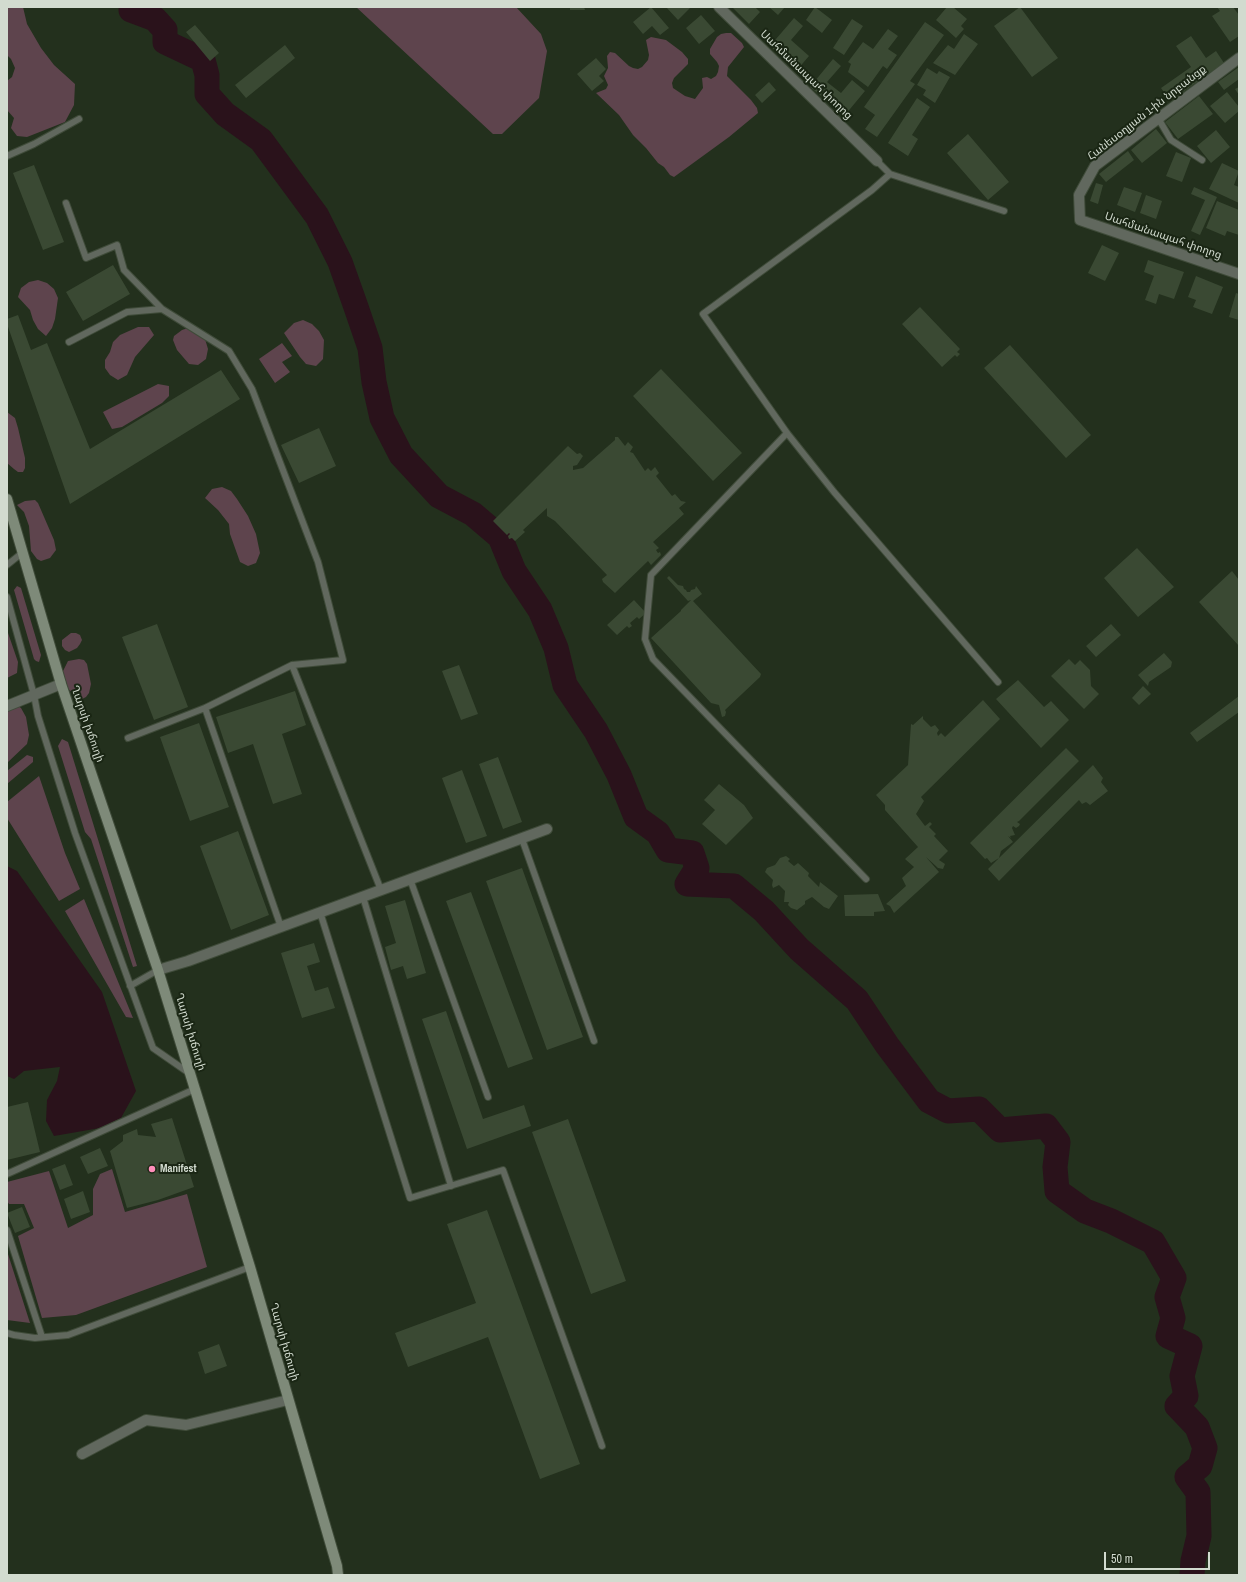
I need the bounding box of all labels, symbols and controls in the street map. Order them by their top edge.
street label: Սահմանապահ փողոց [757,28,855,122]
street label: Հանեսօղլյան 1-ին նրբանցք [1085,63,1209,163]
street label: Սահմանապահ փողոց [1103,210,1223,262]
street label: Ղարսի խճուղի [68,684,106,764]
street label: Ղարսի խճուղի [172,992,208,1072]
place label: Manifest [160,1162,197,1176]
marker: Manifest [147,1164,157,1174]
street label: Ղարսի խճուղի [267,1301,301,1383]
scale bar [1106,1544,1212,1570]
text: 50 m [1111,1551,1133,1567]

